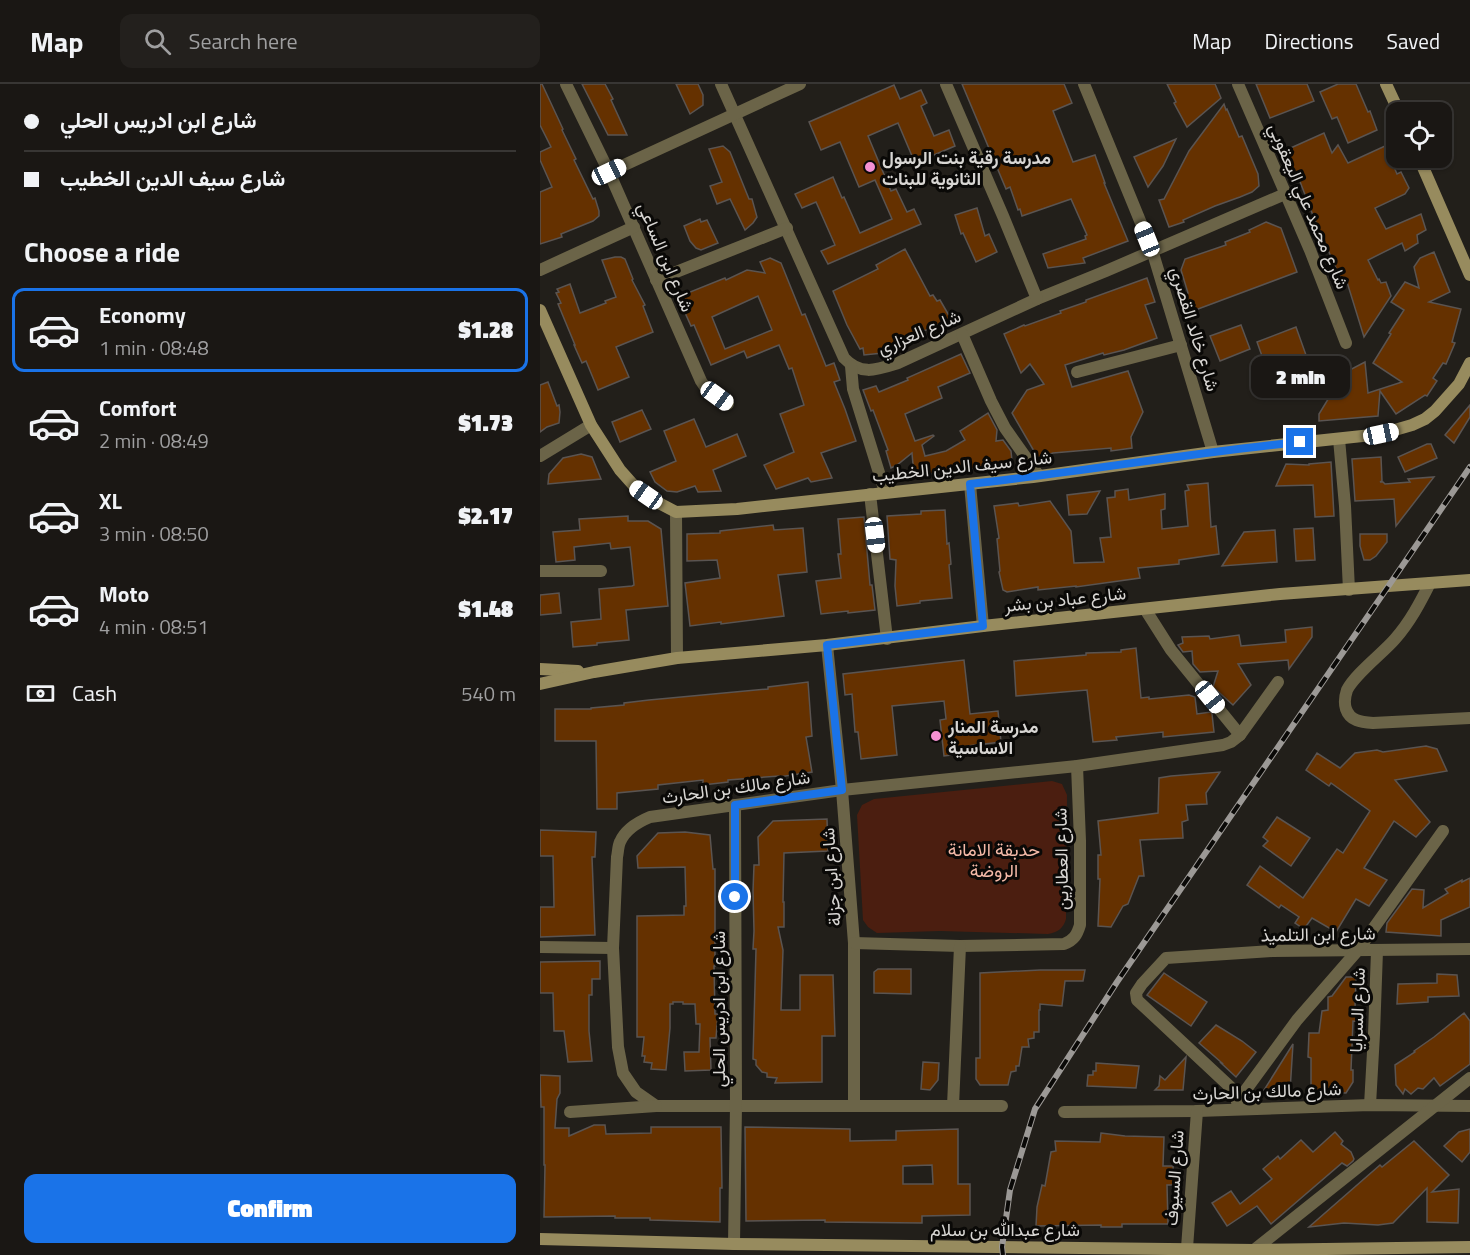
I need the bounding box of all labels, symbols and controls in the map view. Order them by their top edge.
search box [120,14,540,68]
text: Map [30,20,84,63]
text: Search here [189,24,298,58]
icon: search [141,25,174,58]
text: Map [1192,25,1232,57]
text: Directions [1265,25,1354,57]
text: Saved [1387,25,1440,57]
map controls [1386,102,1452,168]
button: locate [1386,102,1452,168]
text: شارع ابن ادريس الحلي [60,103,257,137]
street label: شارع محمد علي اليعقوبي [1260,119,1356,294]
place label: مدرسة رقية بنت الرسول الثانوية للبنات [882,144,1051,192]
car [589,156,629,188]
marker: مدرسة رقية بنت الرسول الثانوية للبنات [863,160,877,174]
text: شارع سيف الدين الخطيب [60,161,285,195]
street label: شارع ابن الساعي [629,198,701,317]
car [1132,219,1162,259]
text: Choose a ride [24,231,180,272]
street label: شارع خالد القصري [1161,263,1227,395]
text: Economy [99,298,186,332]
street label: شارع العزاري [873,302,966,364]
icon: car [27,303,81,357]
text: $1.28 [458,313,513,347]
text: 1 min · 08:48 [99,332,209,363]
callout: 2 min [1250,355,1350,397]
text: 2 min [1276,361,1325,392]
car [697,378,737,414]
text: Comfort [99,391,177,425]
icon: car [27,396,81,450]
text: $1.73 [458,406,513,440]
car [1362,421,1400,447]
text: 2 min · 08:49 [99,425,209,456]
route end [1286,428,1313,455]
street label: شارع سيف الدين الخطيب [871,443,1053,489]
car [626,477,666,513]
text: XL [99,484,122,518]
icon: car [27,489,81,543]
text: $2.17 [458,499,513,533]
car [864,516,886,554]
text: 3 min · 08:50 [99,518,209,549]
text: Moto [99,577,149,611]
street label: شارع عباد بن بشر [1002,579,1127,619]
icon: car [27,582,81,636]
text: $1.48 [458,592,513,626]
text: 4 min · 08:51 [99,611,209,642]
text: Cash [72,676,117,710]
icon: cash [24,677,57,710]
car [1192,677,1228,717]
text: 540 m [461,678,516,709]
place label: مدرسة المنار الاساسية [947,713,1039,761]
marker: مدرسة المنار الاساسية [929,729,943,743]
street label: شارع مالك بن الحارث [660,763,812,811]
street label: شارع العطارين [1047,808,1075,910]
street label: شارع ابن جزلة [814,827,848,927]
park label: حدبقة الامانة الروضة [948,836,1040,884]
route start [721,883,748,910]
street label: شارع ابن التلميذ [1260,919,1376,949]
street label: شارع ابن ادريس الحلي [705,931,734,1087]
street label: شارع السرايا [1342,967,1372,1053]
street label: شارع مالك بن الحارث [1192,1075,1342,1107]
street label: شارع السيوف [1157,1129,1191,1227]
button: Confirm [24,1174,516,1243]
street label: شارع عبدالله بن سلام [930,1216,1080,1243]

